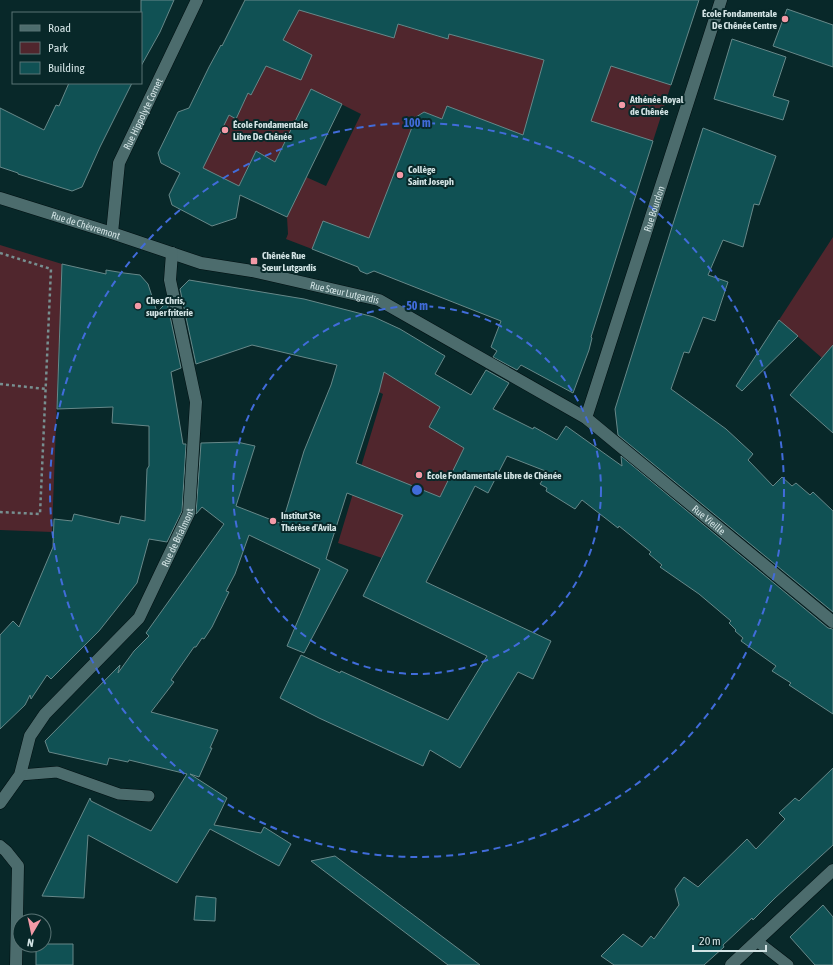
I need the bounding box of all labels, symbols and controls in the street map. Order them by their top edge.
place label: École Fondamentale De Chênée Centre [702,8,777,31]
legend [12,12,142,84]
marker: École Fondamentale De Chênée Centre [780,14,790,24]
text: Road [48,21,71,35]
text: Park [48,41,69,55]
text: Building [48,61,86,75]
street label: Rue Hippolyte Cornet [121,76,165,151]
place label: Athénée Royal de Chênée [629,94,684,117]
marker: Athénée Royal de Chênée [617,100,627,110]
text: 100 m [403,116,431,130]
place label: École Fondamentale Libre De Chênée [233,119,309,142]
marker: École Fondamentale Libre De Chênée [220,125,230,135]
place label: Collège Saint Joseph [408,164,454,187]
marker: Collège Saint Joseph [395,170,405,180]
street label: Rue Bourdon [642,184,667,233]
street label: Rue de Chèvremont [50,209,122,241]
place label: Chênée Rue Sœur Lutgardis [262,250,317,273]
marker: Chênée Rue Sœur Lutgardis [249,256,259,266]
street label: Rue Sœur Lutgardis [309,279,381,306]
place label: Chez Chris, super friterie [146,295,194,318]
text: 50 m [406,299,428,313]
marker: Chez Chris, super friterie [133,301,143,311]
marker: École Fondamentale Libre de Chênée [414,470,424,480]
place label: École Fondamentale Libre de Chênée [427,470,562,481]
centre of rings [410,483,424,497]
street label: Rue Vieille [690,503,728,537]
street label: Rue de Brialmont [159,508,195,569]
place label: Institut Ste Thérèse d'Avila [281,510,337,533]
marker: Institut Ste Thérèse d'Avila [268,516,278,526]
north arrow [12,913,52,953]
scale bar [693,927,766,953]
text: 20 m [699,934,721,948]
text: N [26,936,35,949]

